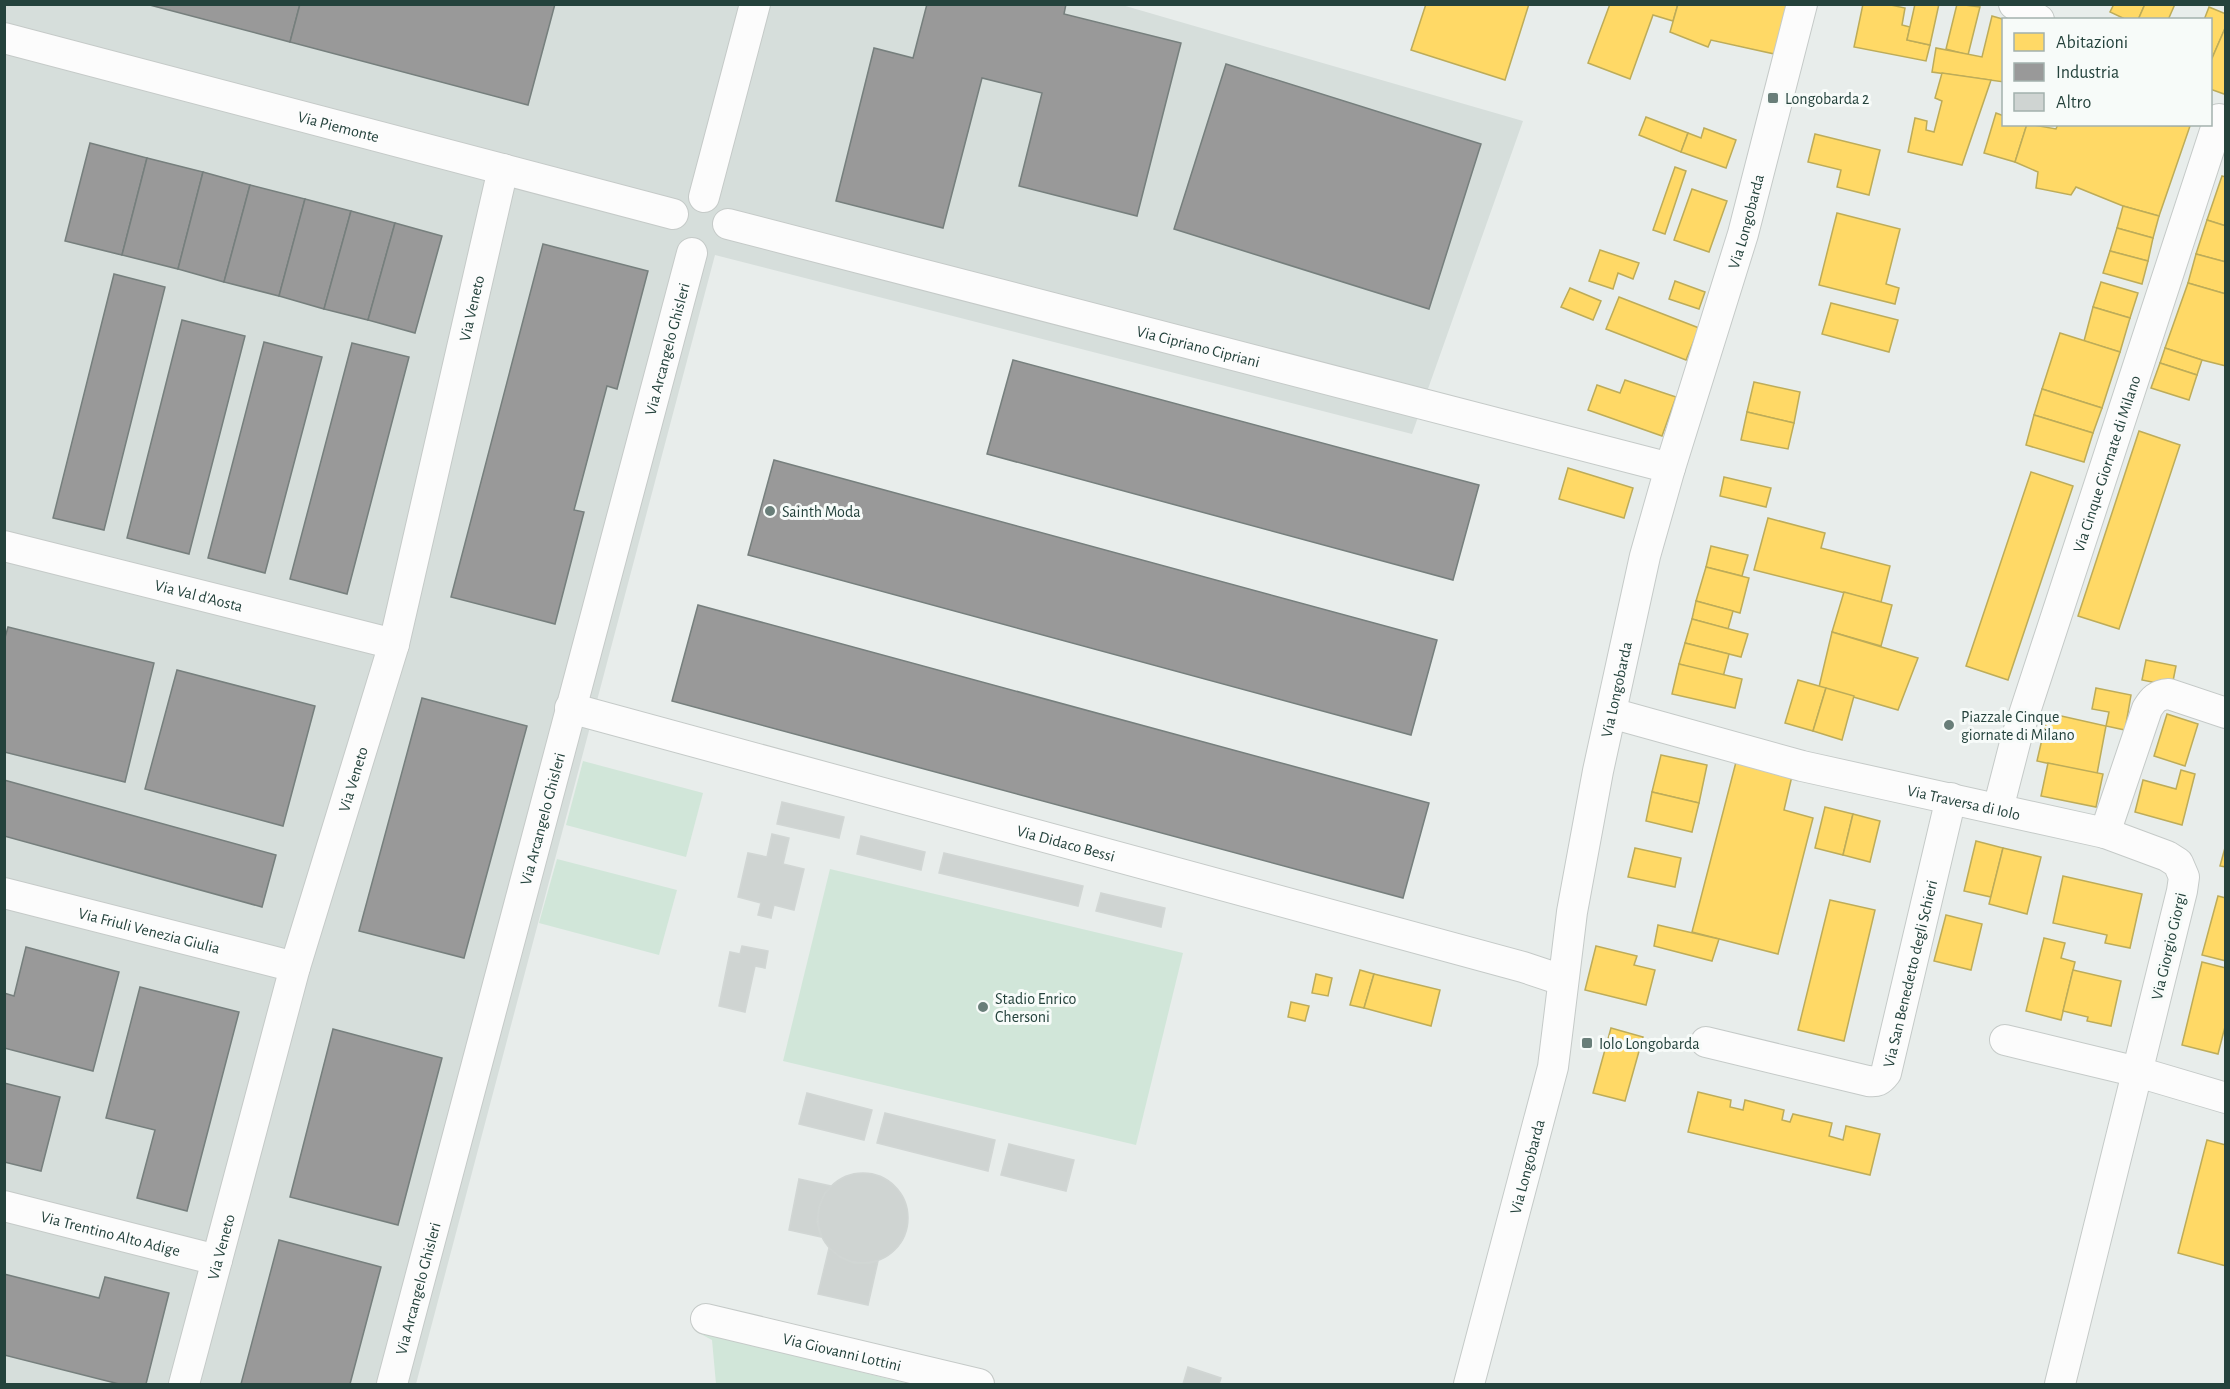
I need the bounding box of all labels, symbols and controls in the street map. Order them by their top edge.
legend [2002,18,2212,126]
text: Abitazioni [2056,34,2128,52]
text: Industria [2056,64,2119,82]
marker: Longobarda 2 [1766,91,1780,105]
place label: Longobarda 2 [1785,91,1869,107]
text: Altro [2056,94,2091,112]
street label: Via Piemonte [296,109,381,145]
street label: Via Longobarda [1726,173,1767,271]
street label: Via Veneto [457,274,487,343]
street label: Via Arcangelo Ghisleri [642,281,693,417]
street label: Via Cipriano Cipriani [1135,323,1262,370]
street label: Via Cinque Giornate di Milano [2071,373,2144,555]
marker: Sainth Moda [763,504,777,518]
place label: Sainth Moda [782,504,861,520]
street label: Via Val d'Aosta [153,577,244,615]
street label: Via Longobarda [1599,640,1635,739]
place label: Piazzale Cinque giornate di Milano [1961,709,2075,743]
marker: Piazzale Cinque giornate di Milano [1942,718,1956,732]
street label: Via Veneto [336,745,371,814]
street label: Via Arcangelo Ghisleri [518,751,568,887]
street label: Via Traversa di Iolo [1906,782,2022,823]
street label: Via Didaco Bessi [1015,823,1117,865]
street label: Via San Benedetto degli Schieri [1881,879,1940,1069]
street label: Via Giorgio Giorgi [2149,891,2189,1001]
street label: Via Friuli Venezia Giulia [77,905,222,957]
place label: Stadio Enrico Chersoni [995,991,1077,1025]
marker: Stadio Enrico Chersoni [976,1000,990,1014]
marker: Iolo Longobarda [1580,1036,1594,1050]
place label: Iolo Longobarda [1599,1036,1700,1052]
street label: Via Longobarda [1507,1118,1548,1216]
street label: Via Trentino Alto Adige [39,1209,182,1259]
street label: Via Veneto [205,1212,238,1282]
street label: Via Arcangelo Ghisleri [393,1221,444,1357]
street label: Via Giovanni Lottini [781,1331,903,1374]

